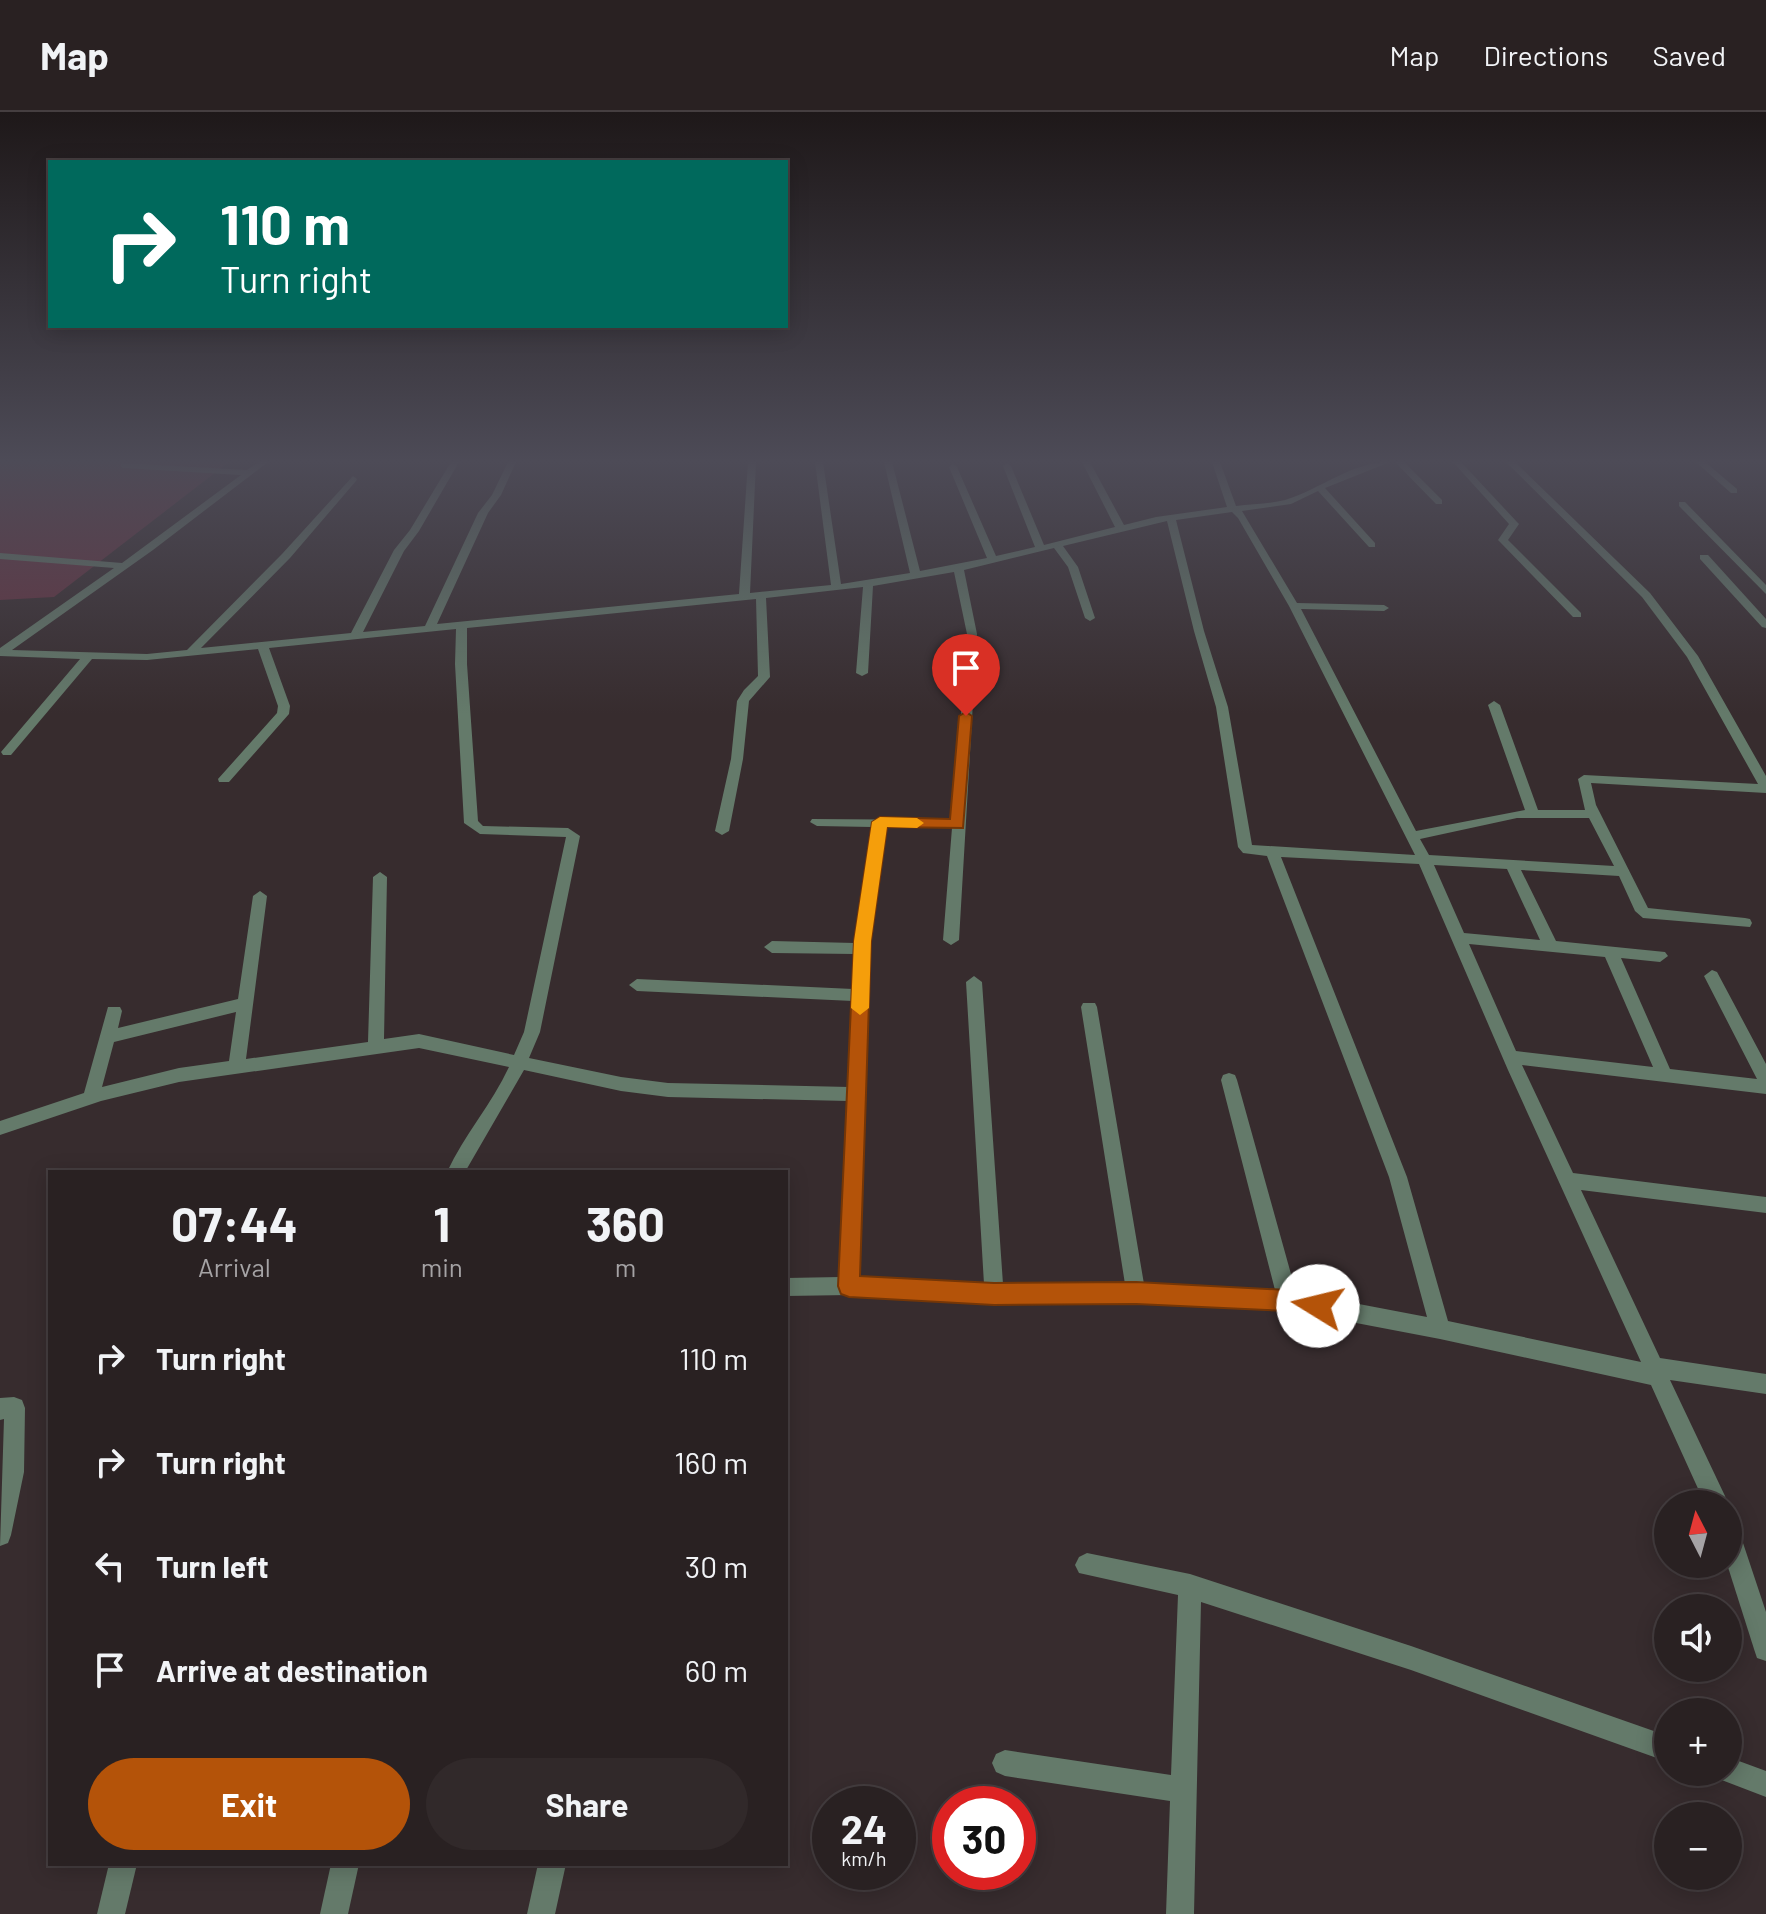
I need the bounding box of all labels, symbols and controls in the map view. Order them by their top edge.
text: Map [40,32,109,78]
text: Map [1390,38,1439,72]
text: Directions [1483,38,1609,72]
text: Saved [1653,38,1726,72]
text: 110 m [220,189,350,256]
icon: right [88,192,192,296]
text: Turn right [220,257,372,300]
pin [932,634,1000,716]
icon: arrive [944,646,988,690]
text: 07:44 [171,1194,298,1252]
text: 1 [433,1194,450,1252]
text: 360 [586,1194,665,1252]
text: Arrival [198,1251,271,1282]
text: min [421,1251,463,1282]
text: m [615,1251,636,1282]
position arrow [1276,1264,1360,1348]
icon: right [88,1336,132,1380]
text: Turn right [156,1340,286,1376]
text: 110 m [679,1340,748,1376]
icon: right [88,1440,132,1484]
text: Turn right [156,1444,286,1480]
text: 160 m [674,1444,748,1480]
north arrow [1654,1490,1742,1578]
map controls [1654,1490,1742,1890]
icon: left [88,1544,132,1588]
text: Turn left [156,1548,269,1584]
text: 30 m [685,1548,748,1584]
button: sound [1654,1594,1742,1682]
icon: arrive [88,1648,132,1692]
text: Arrive at destination [156,1652,428,1688]
text: 60 m [685,1652,748,1688]
button: + [1654,1698,1742,1786]
button: Exit [88,1758,410,1850]
button: Share [426,1758,748,1850]
speed limit sign: 30 [932,1786,1036,1890]
button: − [1654,1802,1742,1890]
text: 24 [841,1804,887,1852]
text: km/h [841,1846,887,1870]

